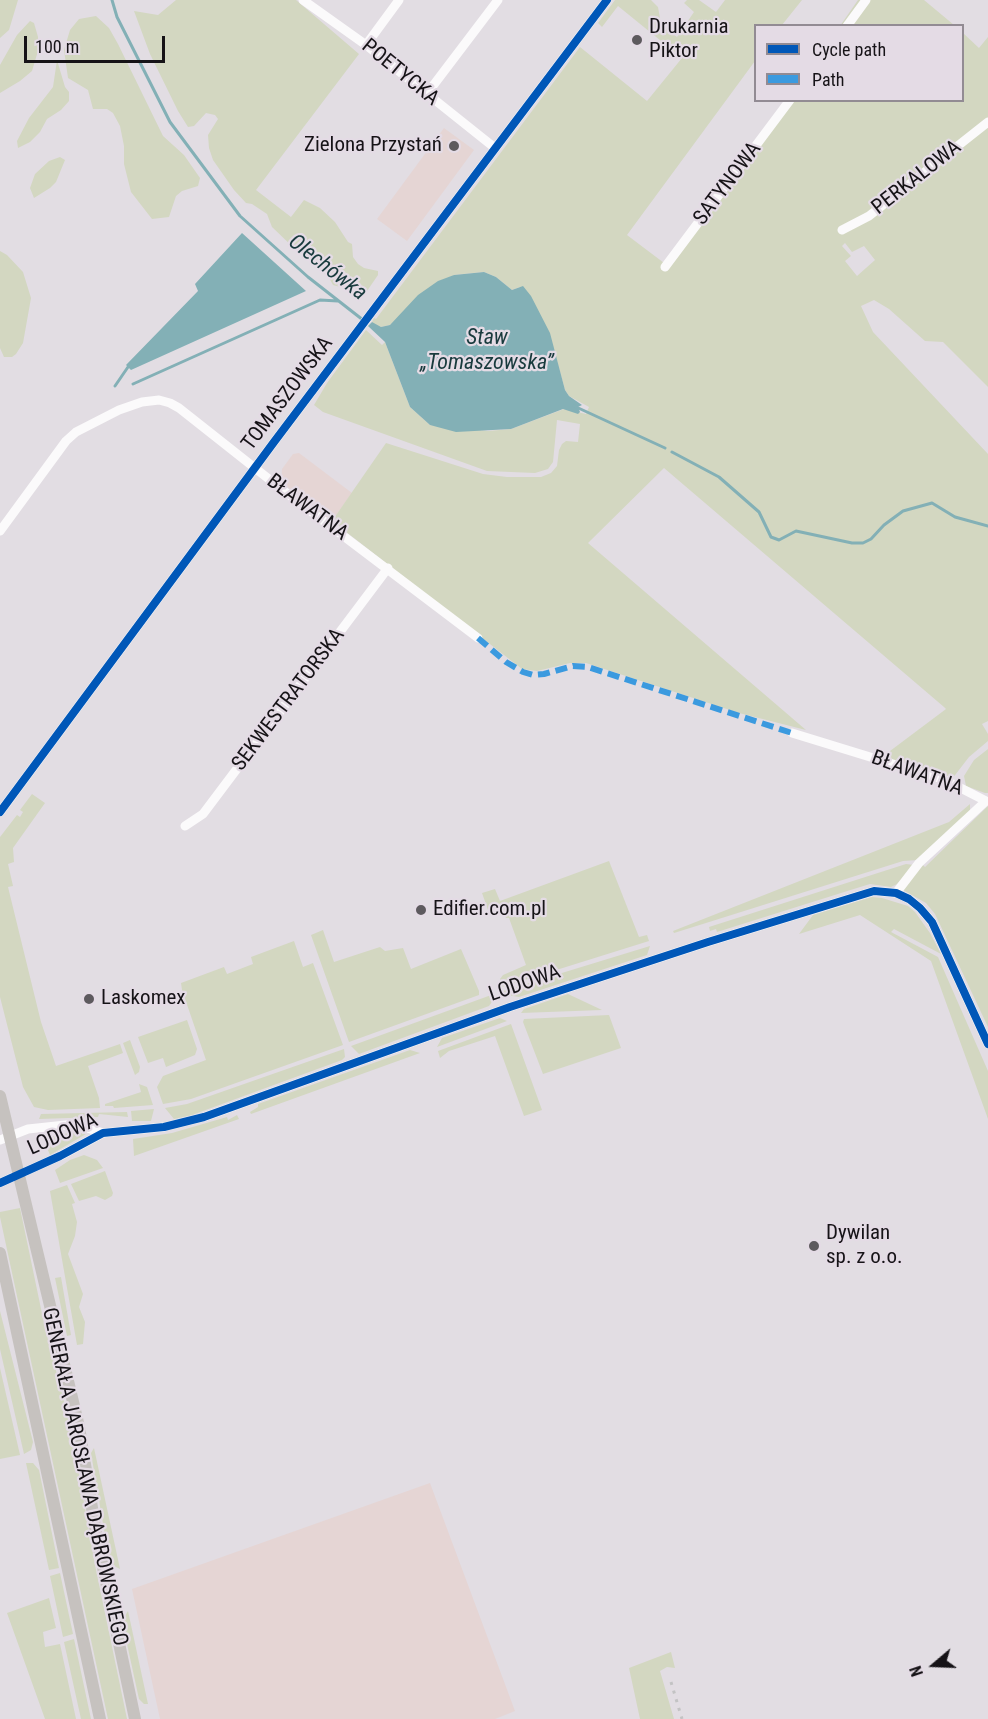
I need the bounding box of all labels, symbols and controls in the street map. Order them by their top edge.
place label: Drukarnia Piktor [649,15,729,65]
scale bar [27,24,168,62]
legend [754,24,964,102]
marker: Drukarnia Piktor [630,33,644,47]
street label: POETYCKA [356,34,444,112]
text: 100 m [35,36,79,57]
text: Cycle path [812,39,886,60]
text: Path [812,69,845,90]
place label: Zielona Przystań [304,133,442,159]
street label: PERKALOWA [867,135,967,221]
street label: SATYNOWA [689,138,767,230]
marker: Zielona Przystań [447,139,461,153]
water label: Olechówka [283,229,371,307]
water label: Staw „Tomaszowska” [420,325,554,376]
street label: TOMASZOWSKA [237,332,339,456]
street label: BŁAWATNA [261,469,353,547]
street label: SEKWESTRATORSKA [227,624,351,776]
street label: BŁAWATNA [868,746,966,802]
place label: Edifier.com.pl [433,897,546,923]
marker: Edifier.com.pl [414,903,428,917]
street label: LODOWA [486,960,564,1008]
place label: Laskomex [101,986,186,1012]
marker: Laskomex [82,992,96,1006]
street label: LODOWA [24,1108,102,1162]
place label: Dywilan sp. z o.o. [826,1221,902,1271]
marker: Dywilan sp. z o.o. [807,1239,821,1253]
street label: GENERAŁA JAROSŁAWA DĄBROWSKIEGO [36,1306,132,1648]
north arrow [904,1635,964,1695]
text: N [906,1663,927,1679]

